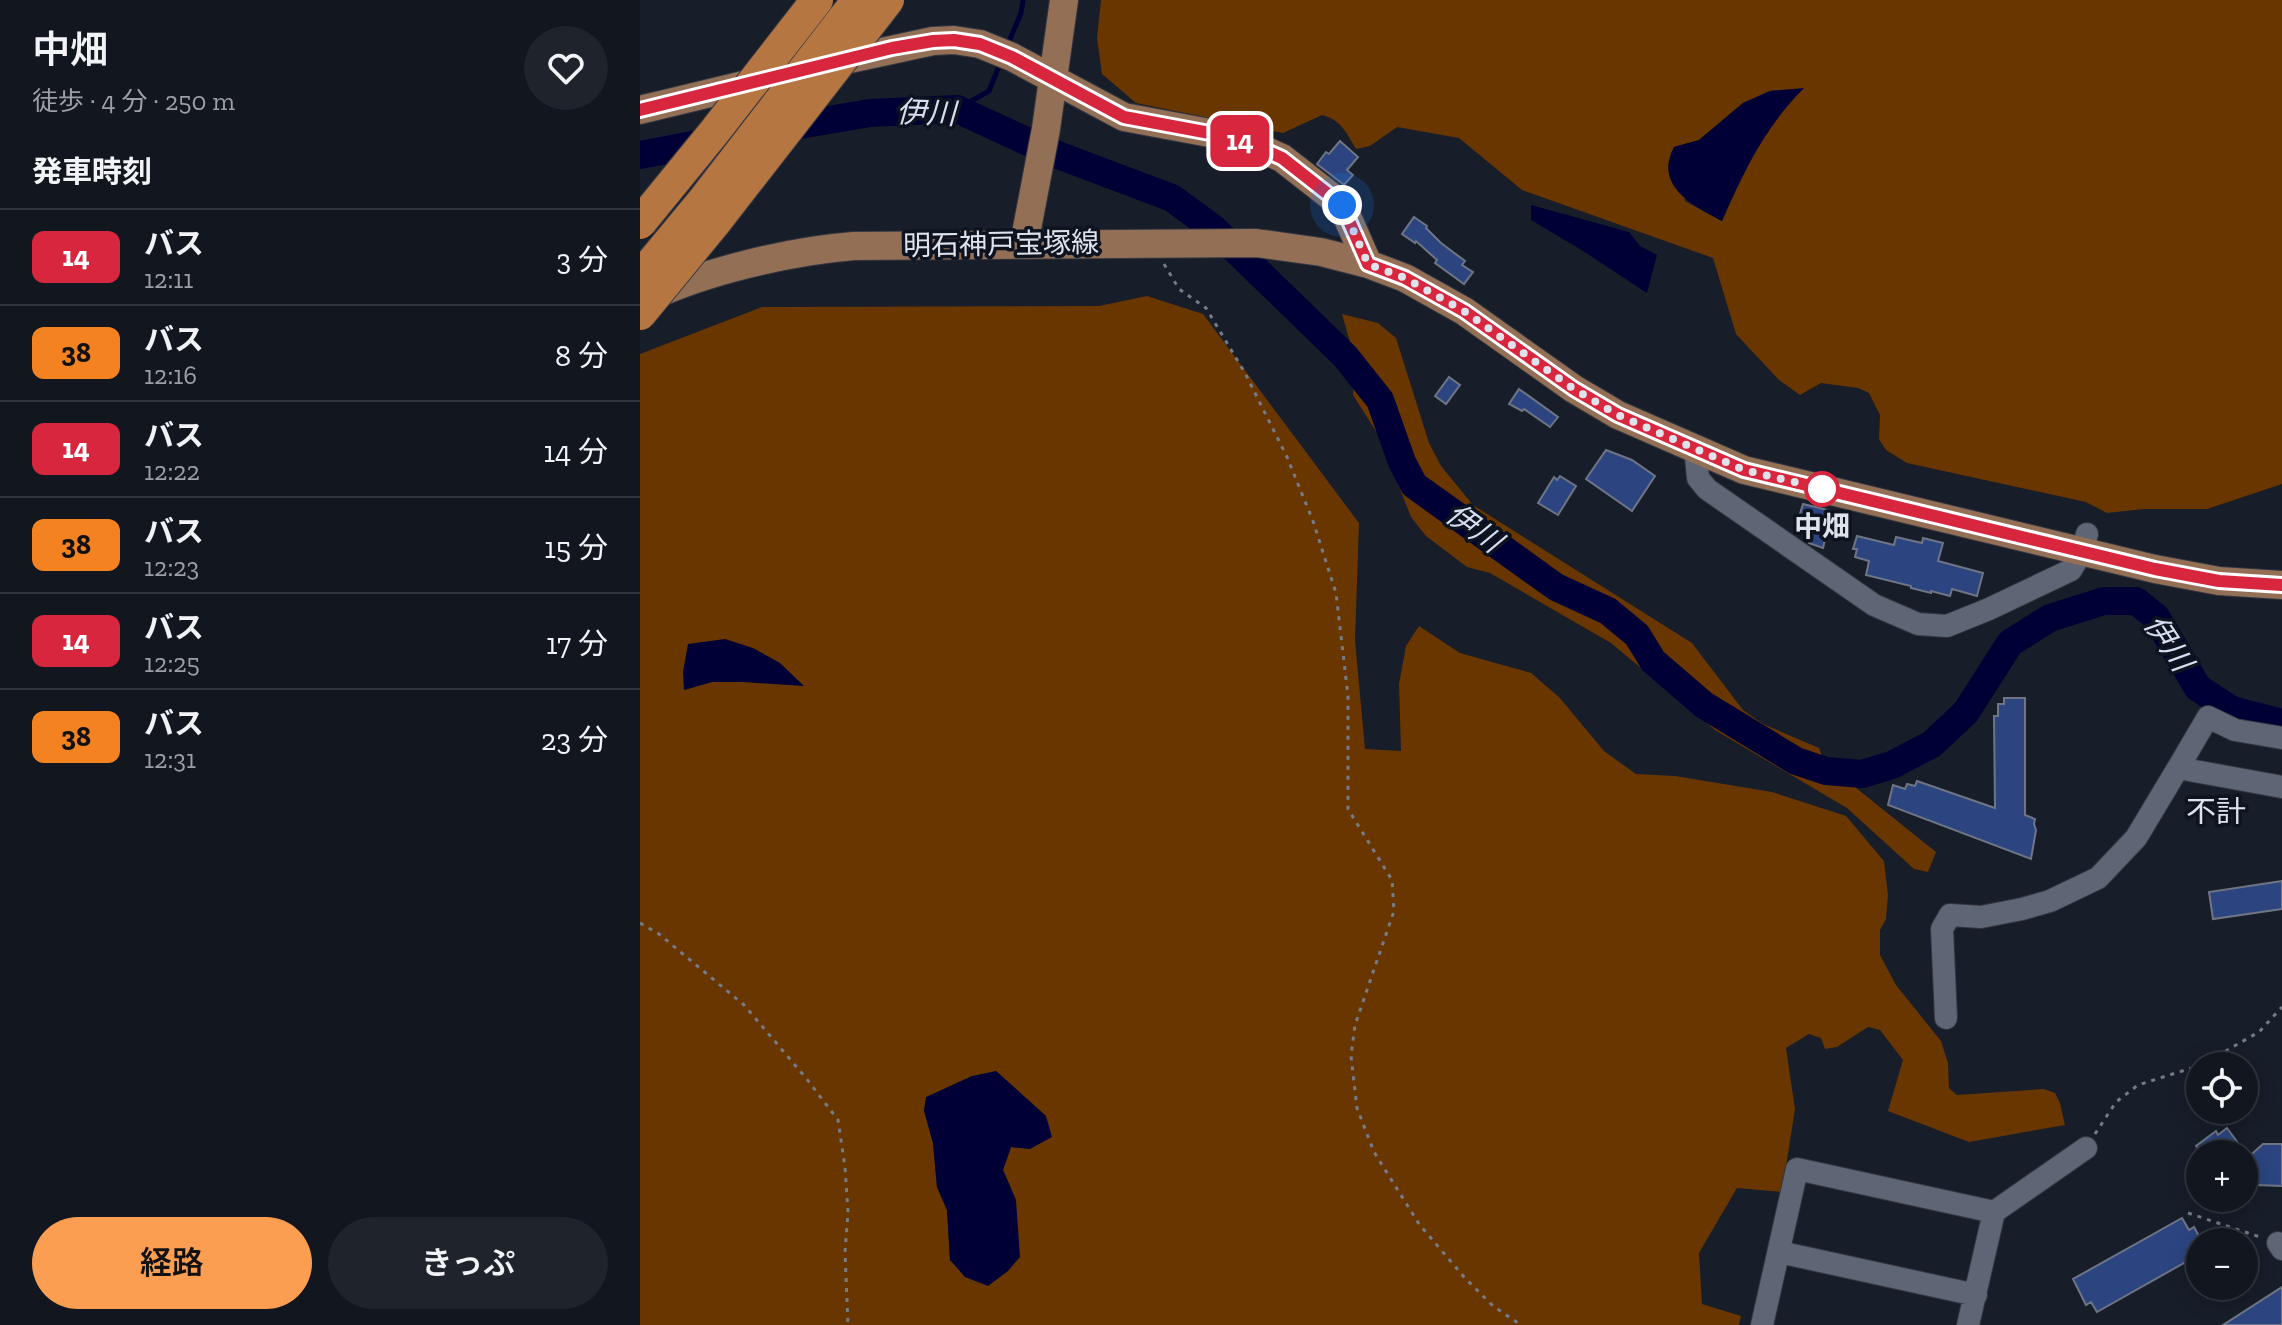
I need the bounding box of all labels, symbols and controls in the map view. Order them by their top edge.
button: heart [524,26,608,110]
text: 中畑 [32,27,108,73]
text: 徒歩 · 4 分 · 250 m [32,85,235,117]
water label: 伊川 [895,94,960,132]
line badge: 14 [1204,115,1276,167]
text: 14 [1226,124,1254,157]
text: 発車時刻 [32,154,152,190]
your location [1322,185,1362,225]
text: バス [144,226,204,262]
street label: 明石神戸宝塚線 [903,226,1099,262]
text: 14 [62,240,90,273]
text: 3 分 [557,242,608,278]
text: 12:11 [144,263,193,295]
text: バス [144,322,204,358]
text: 38 [61,336,91,369]
text: 8 分 [555,338,608,374]
text: 12:16 [144,359,197,391]
text: バス [144,418,204,454]
text: 14 [62,432,90,465]
text: 14 分 [543,434,608,470]
text: 12:22 [144,455,200,487]
marker: 中畑 [1805,472,1839,506]
water label: 伊川 [1439,496,1511,562]
place label: 中畑 [1794,510,1850,543]
text: バス [144,514,204,550]
text: 38 [61,528,91,561]
text: 15 分 [544,530,608,566]
text: 12:23 [144,551,199,583]
water label: 伊川 [2136,608,2201,680]
text: バス [144,610,204,646]
text: 14 [62,624,90,657]
text: 17 分 [546,626,608,662]
text: 12:25 [144,647,200,679]
text: バス [144,706,204,742]
text: 38 [61,720,91,753]
text: 23 分 [541,722,608,758]
text: 12:31 [144,743,196,775]
district label: 不計 [2186,794,2246,830]
map controls [2186,1052,2258,1300]
button: locate [2186,1052,2258,1124]
button: + [2186,1140,2258,1212]
button: 経路 [32,1217,312,1309]
button: きっぷ [328,1217,608,1309]
button: − [2186,1228,2258,1300]

